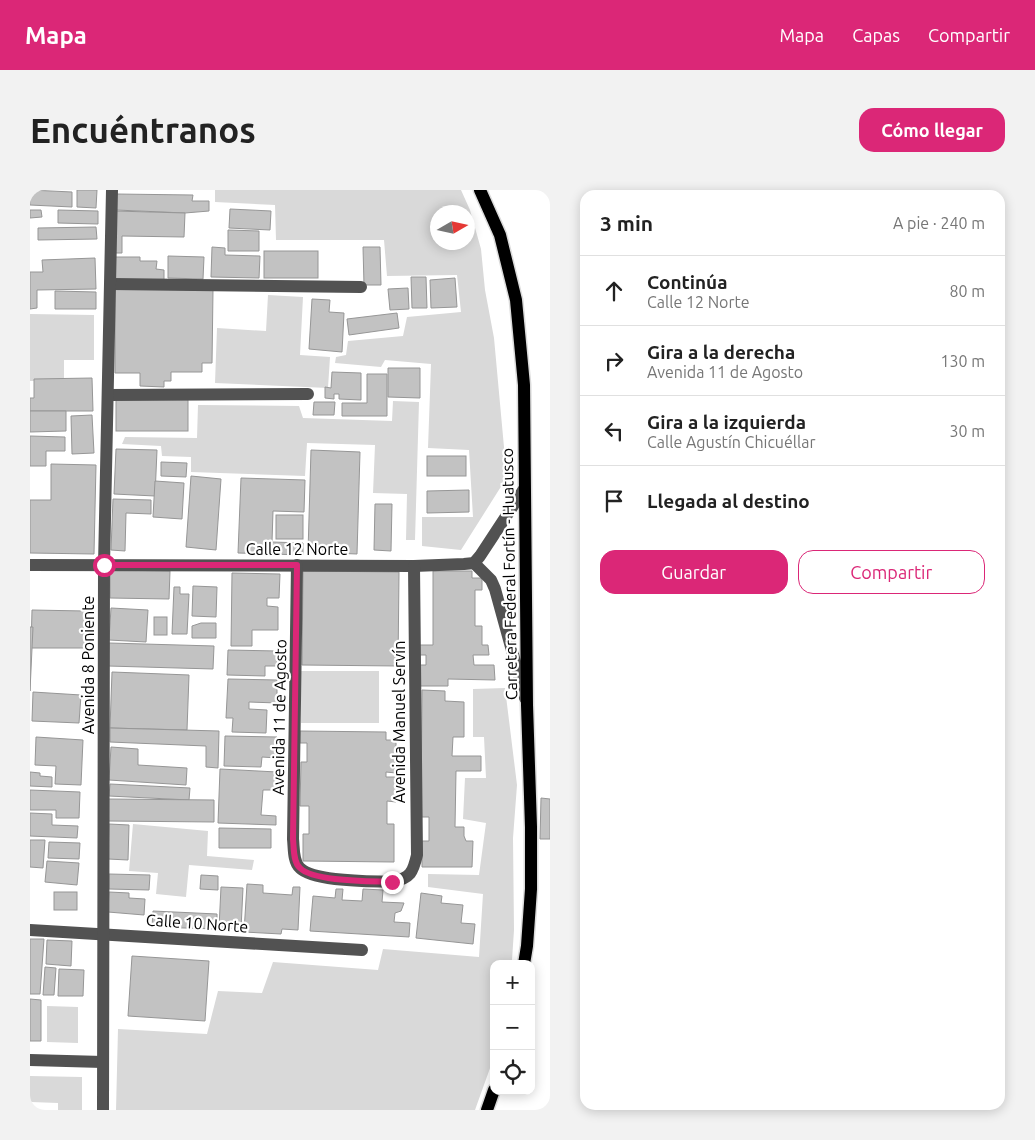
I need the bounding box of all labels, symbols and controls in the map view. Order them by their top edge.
text: Mapa [25,22,87,49]
text: Mapa [779,25,824,45]
text: Capas [852,25,900,45]
text: Compartir [928,25,1010,45]
button: Cómo llegar [859,108,1005,152]
text: Encuéntranos [30,110,256,150]
north arrow [430,205,475,250]
text: 3 min [600,211,653,235]
text: A pie · 240 m [893,214,985,232]
text: Continúa [647,271,728,293]
icon: ahead [600,277,628,305]
text: 80 m [949,282,985,300]
text: Calle 12 Norte [647,293,750,311]
text: Gira a la derecha [647,341,795,363]
icon: right [600,347,628,375]
text: 130 m [940,352,985,370]
text: Avenida 11 de Agosto [647,363,803,381]
text: Gira a la izquierda [647,411,806,433]
icon: left [600,417,628,445]
text: 30 m [949,422,985,440]
text: Calle Agustín Chicuéllar [647,433,816,451]
street label: Carretera Federal Fortín - Huatusco [498,448,520,700]
icon: arrive [600,487,628,515]
text: Llegada al destino [647,490,810,512]
street label: Calle 12 Norte [246,540,348,558]
button: Guardar [600,550,788,594]
button: Compartir [798,550,985,594]
route start [93,554,116,577]
street label: Avenida 8 Poniente [79,596,97,734]
street label: Avenida 11 de Agosto [269,639,289,795]
street label: Avenida Manuel Servín [390,641,408,803]
route end [381,871,404,894]
street label: Calle 10 Norte [145,910,249,936]
map controls [490,960,535,1095]
button: + [490,960,535,1005]
button: − [490,1005,535,1050]
button: locate [490,1050,535,1095]

